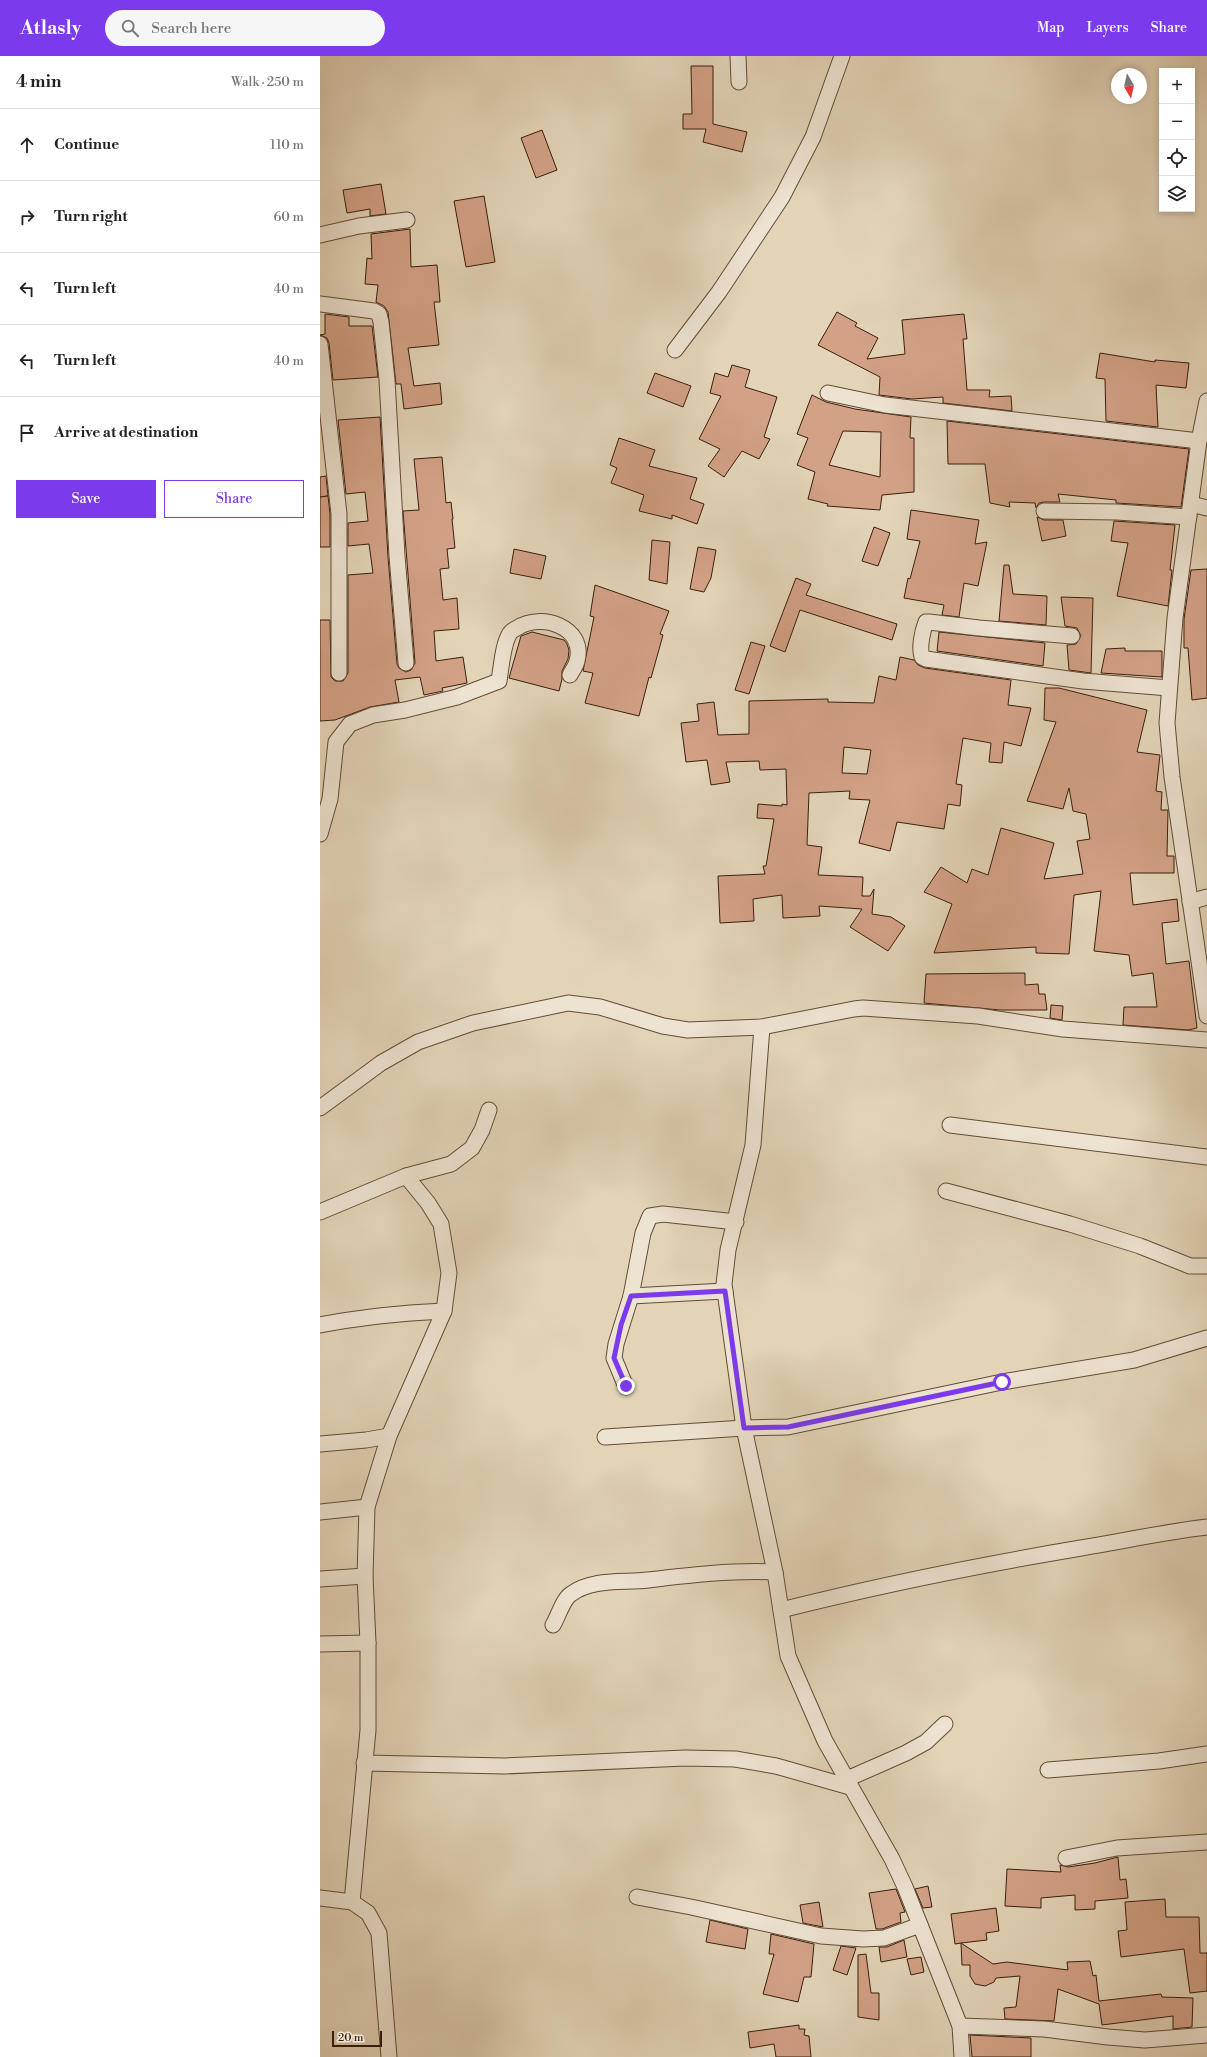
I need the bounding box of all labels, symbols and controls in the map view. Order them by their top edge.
search box [105,10,385,46]
text: Atlasly [20,16,81,40]
icon: search [119,17,141,39]
text: Search here [151,19,231,38]
text: Map [1037,19,1064,37]
text: Layers [1086,19,1129,37]
text: Share [1151,19,1187,37]
north arrow [1111,68,1147,104]
map controls [1159,68,1195,212]
button: + [1159,68,1195,104]
text: 4 min [16,71,61,93]
text: Walk · 250 m [231,74,304,90]
button: − [1159,104,1195,140]
icon: ahead [16,134,38,156]
text: Continue [54,135,119,154]
text: 110 m [270,137,304,153]
button: locate [1159,140,1195,176]
button: layers [1159,176,1195,212]
icon: right [16,206,38,228]
text: Turn right [54,207,128,226]
text: 60 m [273,209,304,225]
icon: left [16,278,38,300]
text: Turn left [54,279,116,298]
text: 40 m [274,281,304,297]
icon: left [16,350,38,372]
text: Turn left [54,351,116,370]
text: 40 m [274,353,304,369]
icon: arrive [16,422,38,444]
text: Arrive at destination [54,423,198,442]
button: Save [16,480,156,518]
button: Share [164,480,304,518]
route start [993,1373,1011,1391]
route end [617,1377,635,1395]
scale bar [332,2029,382,2048]
text: 20 m [338,2031,363,2045]

